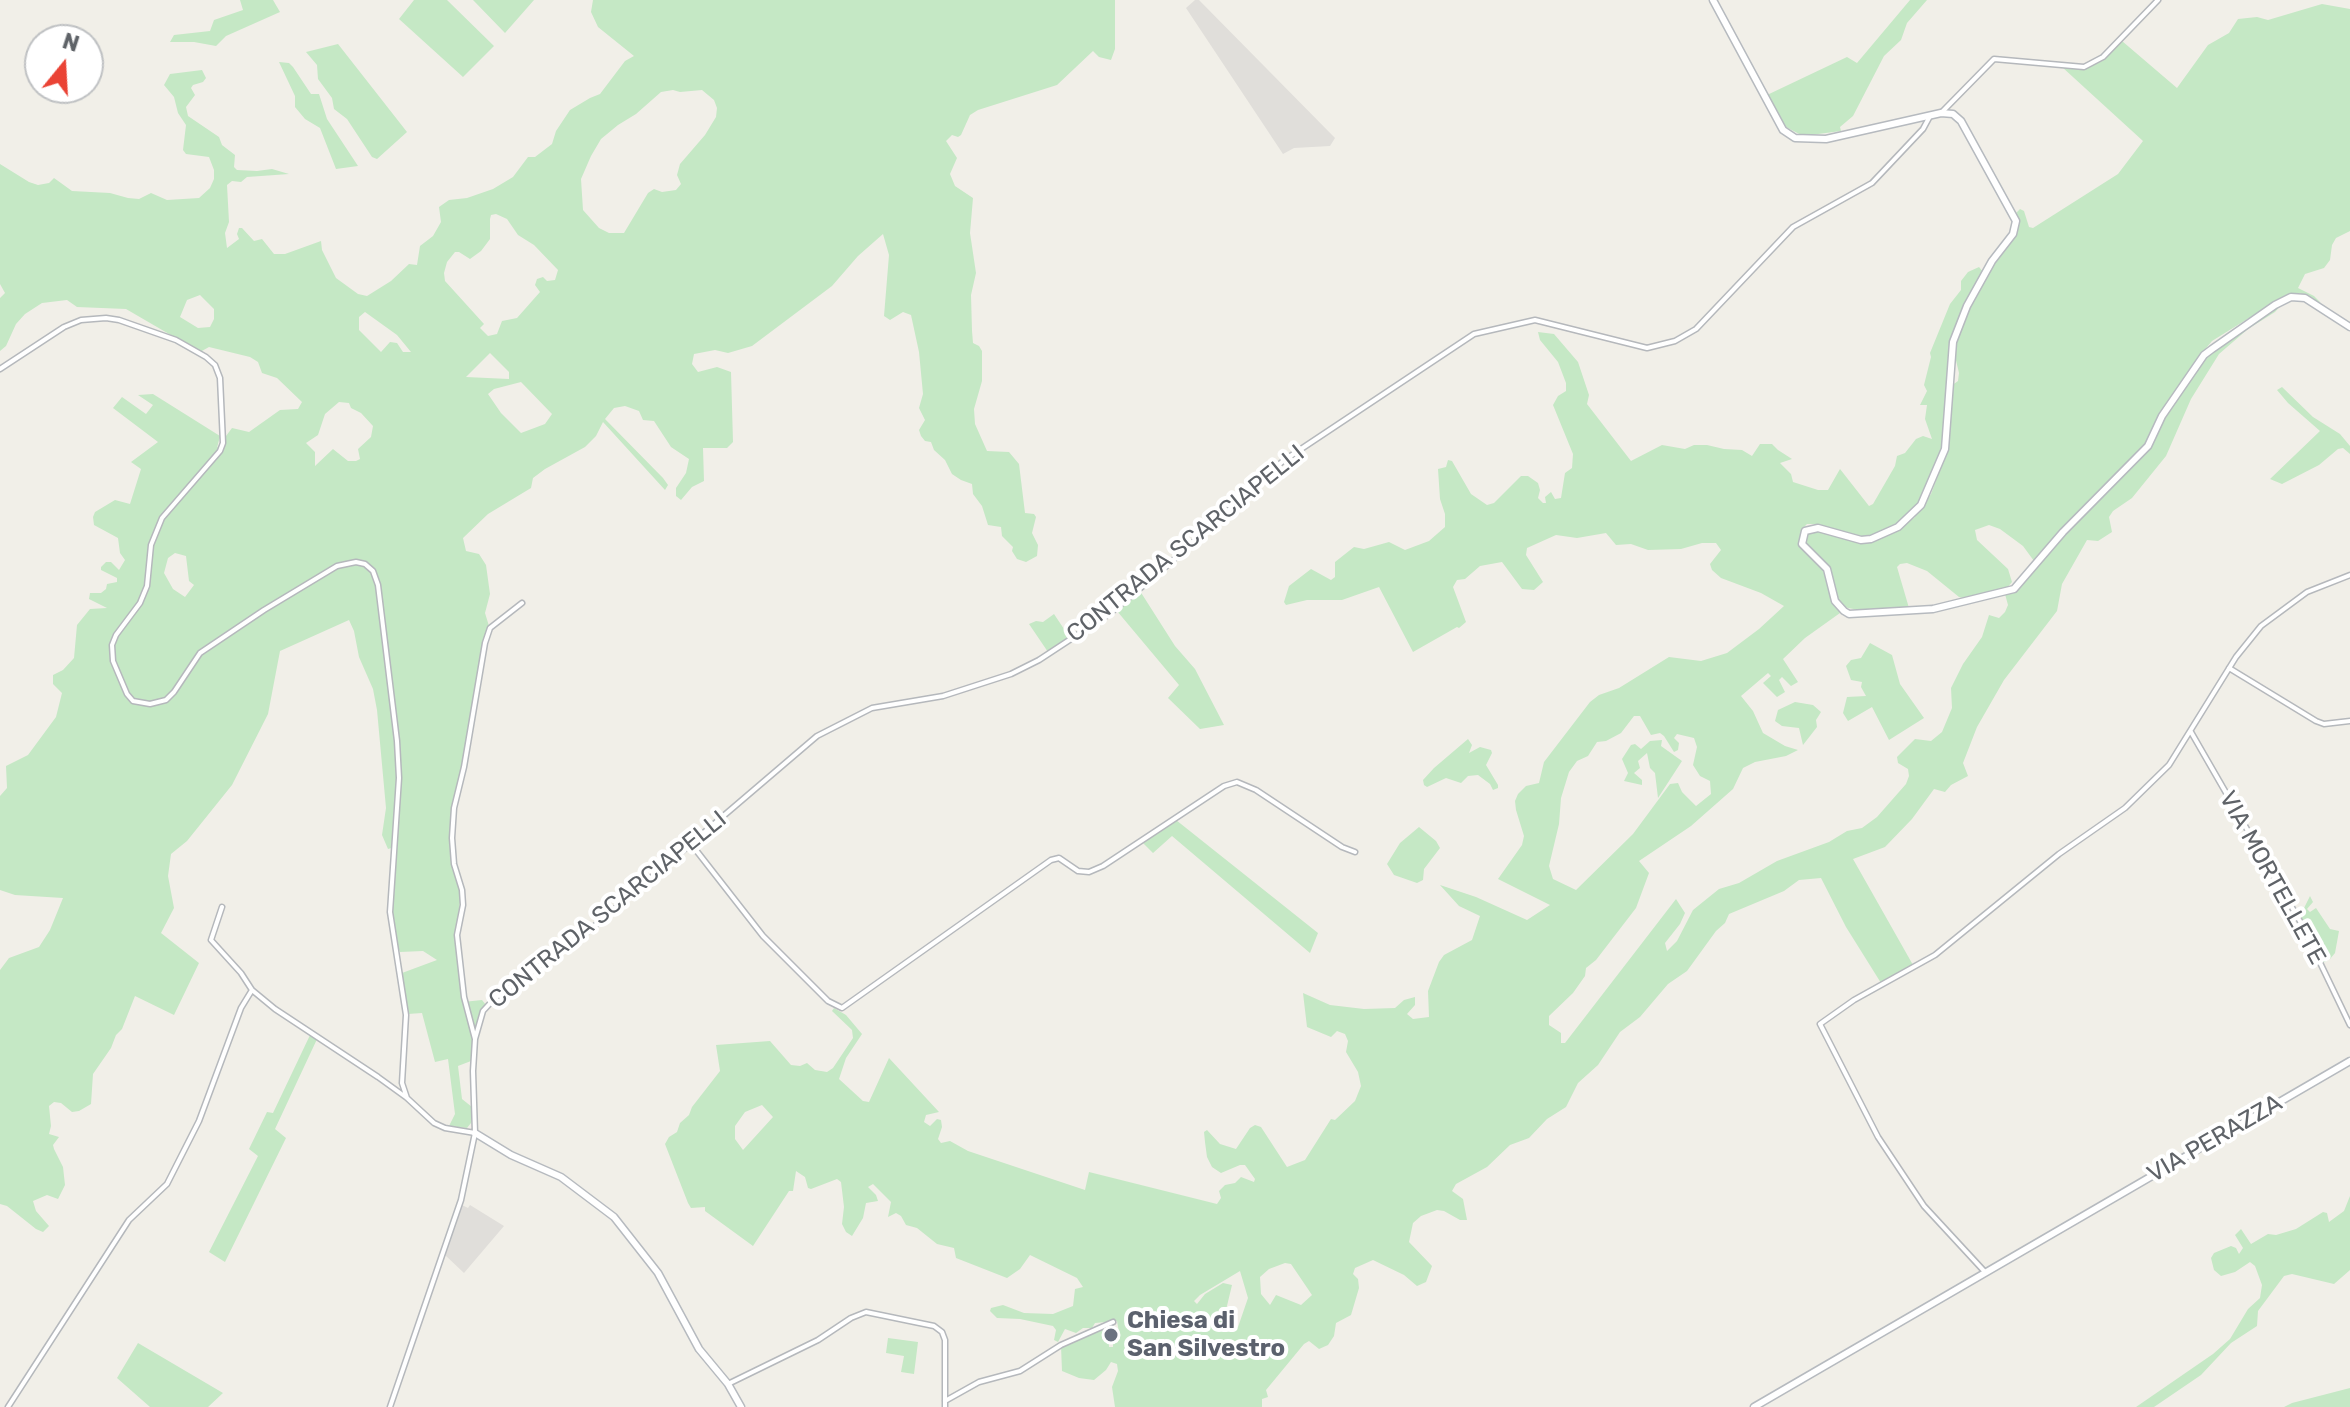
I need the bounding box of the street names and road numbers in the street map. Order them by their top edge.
street label: CONTRADA SCARCIAPELLI [1061,439,1311,649]
street label: VIA MORTELLETE [2212,786,2332,970]
street label: CONTRADA SCARCIAPELLI [483,805,733,1015]
street label: VIA PERAZZA [2142,1089,2288,1189]

